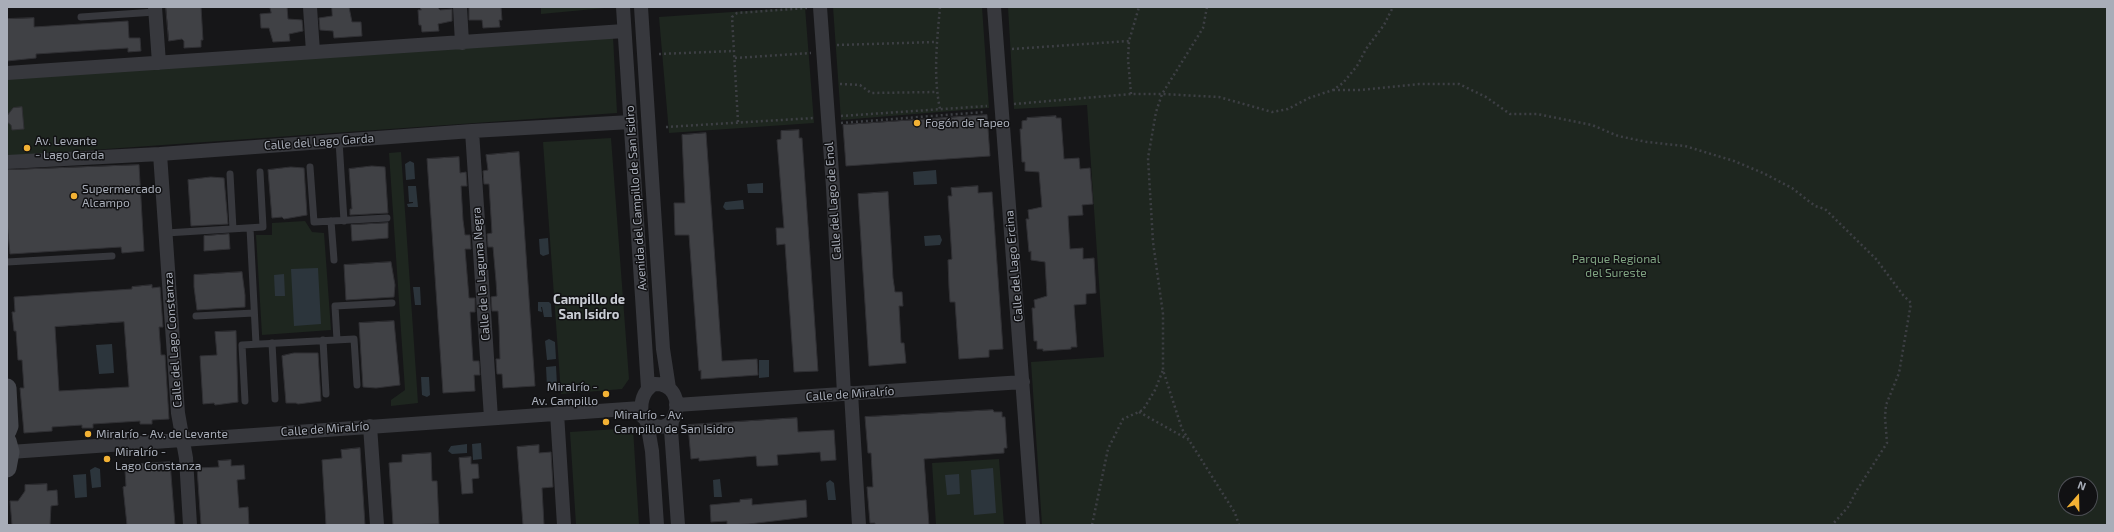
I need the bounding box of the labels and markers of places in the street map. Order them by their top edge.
place label: Fogón de Tapeo [925,116,1010,130]
marker: Fogón de Tapeo [912,118,922,128]
place label: Av. Levante - Lago Garda [35,134,104,162]
marker: Av. Levante - Lago Garda [22,143,32,153]
place label: Supermercado Alcampo [82,182,162,210]
marker: Supermercado Alcampo [69,191,79,201]
place label: Miralrío - Av. Campillo [532,380,598,408]
marker: Miralrío - Av. Campillo [601,389,611,399]
place label: Miralrío - Av. Campillo de San Isidro [614,408,734,436]
marker: Miralrío - Av. Campillo de San Isidro [601,417,611,427]
place label: Miralrío - Av. de Levante [96,427,228,441]
marker: Miralrío - Av. de Levante [83,429,93,439]
place label: Miralrío - Lago Constanza [115,445,201,473]
marker: Miralrío - Lago Constanza [102,454,112,464]

